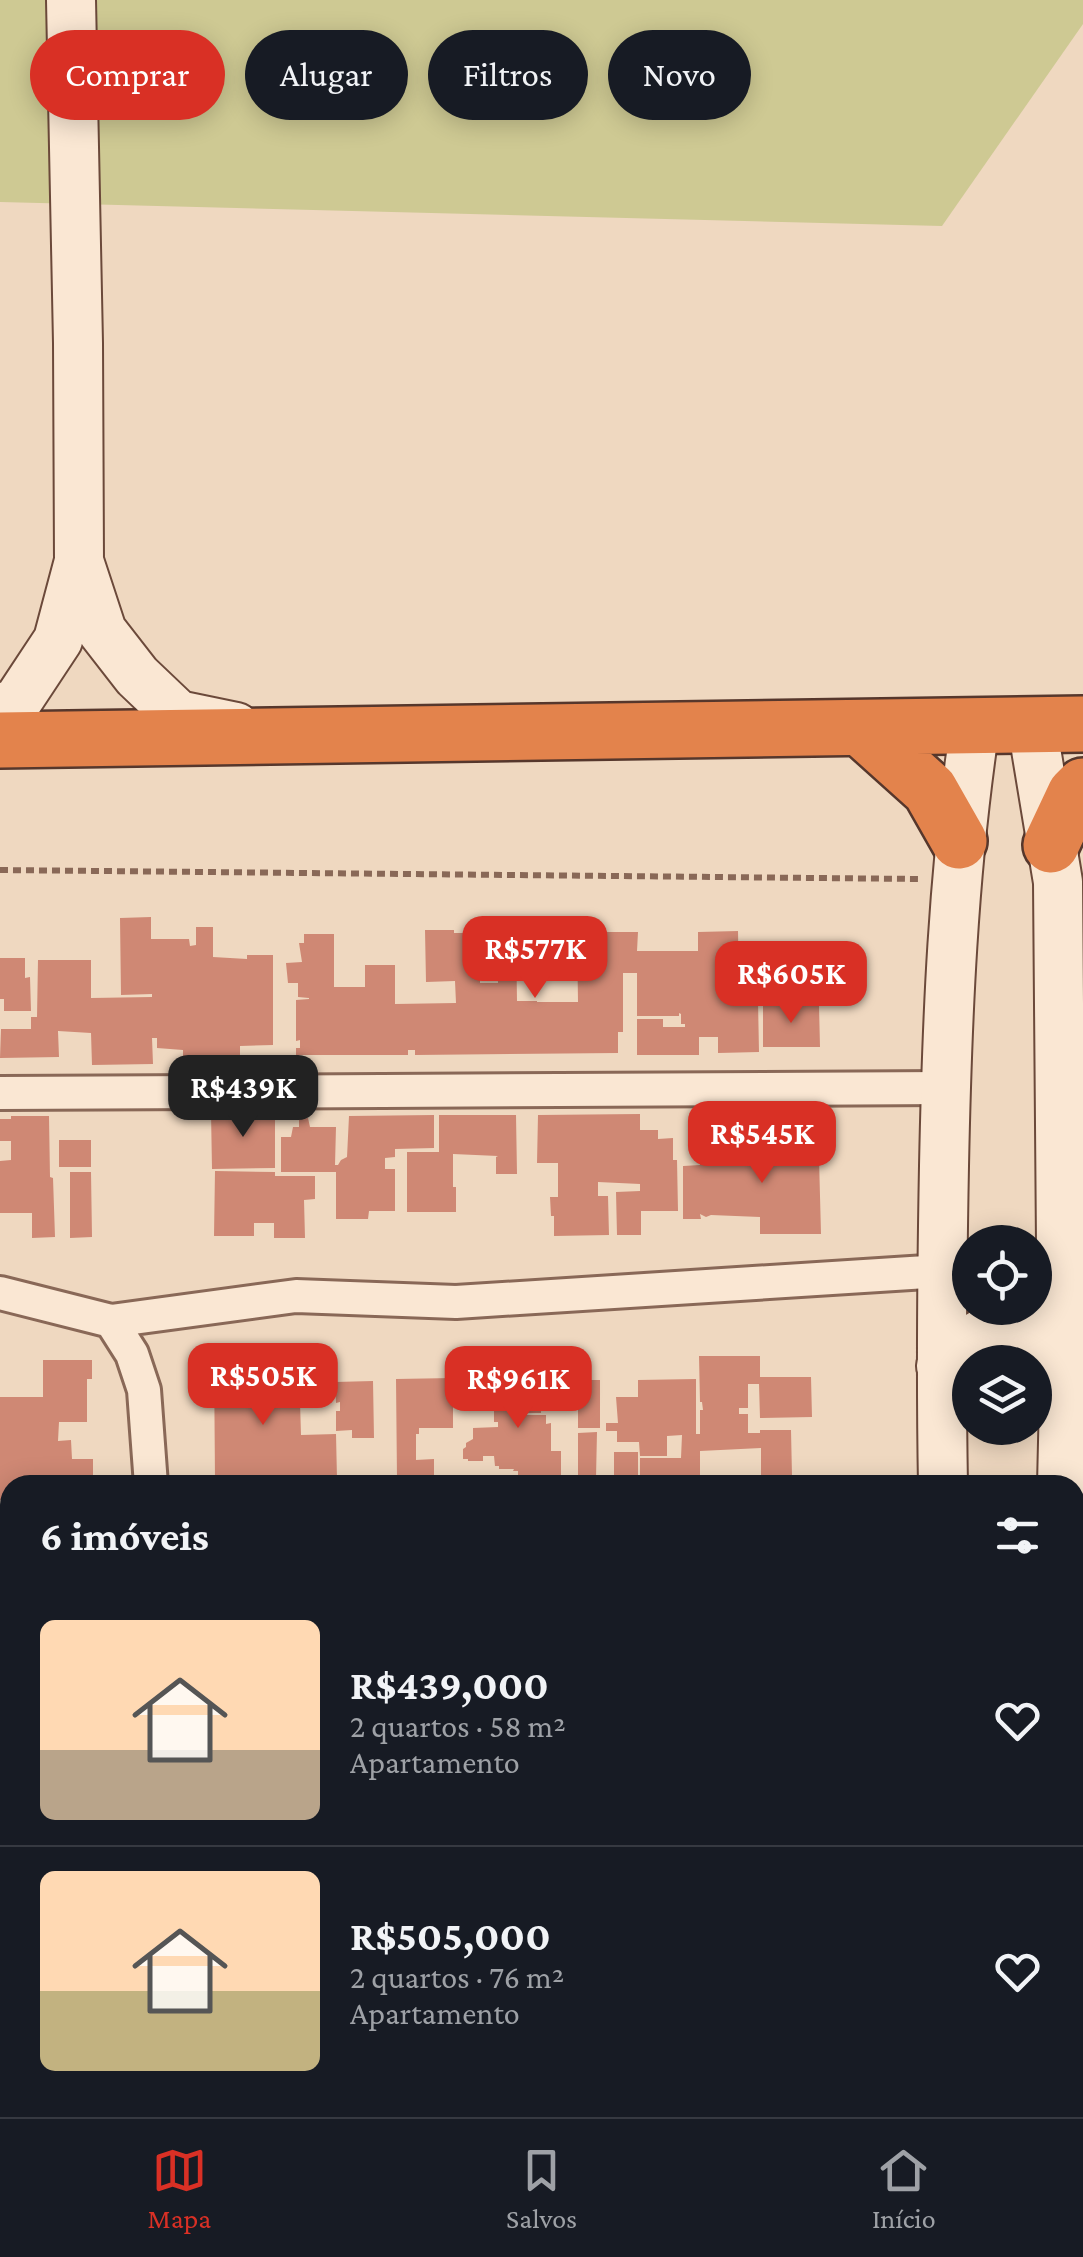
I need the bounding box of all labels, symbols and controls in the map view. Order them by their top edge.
chip: Comprar [30,30,225,120]
chip: Alugar [245,30,408,120]
chip: Filtros [428,30,588,120]
chip: Novo [608,30,751,120]
pin: R$577K [454,916,616,1001]
text: R$577K [484,930,586,966]
pin: R$605K [710,941,872,1026]
text: R$605K [737,955,845,991]
pin: R$439K [162,1055,324,1140]
text: R$439K [190,1069,296,1105]
pin: R$545K [681,1101,843,1186]
text: R$545K [710,1115,814,1151]
map controls [952,1225,1052,1445]
button: locate [952,1225,1052,1325]
pin: R$505K [182,1343,344,1428]
button: layers [952,1345,1052,1445]
pin: R$961K [437,1346,599,1431]
text: R$505K [210,1357,316,1393]
text: R$961K [467,1360,569,1396]
icon: filters [990,1508,1045,1563]
text: 6 imóveis [40,1512,209,1559]
icon: home [120,1660,240,1780]
text: R$439,000 [350,1661,549,1708]
icon: heart [990,1693,1045,1748]
text: 2 quartos · 58 m² [350,1708,566,1744]
text: Apartamento [350,1744,520,1780]
icon: home [120,1911,240,2031]
text: R$505,000 [350,1912,551,1959]
icon: heart [990,1944,1045,1999]
text: 2 quartos · 76 m² [350,1959,564,1995]
text: Apartamento [350,1995,520,2031]
tab: Mapa [147,2143,211,2234]
tab: Salvos [506,2143,577,2234]
tab: Início [872,2143,936,2234]

